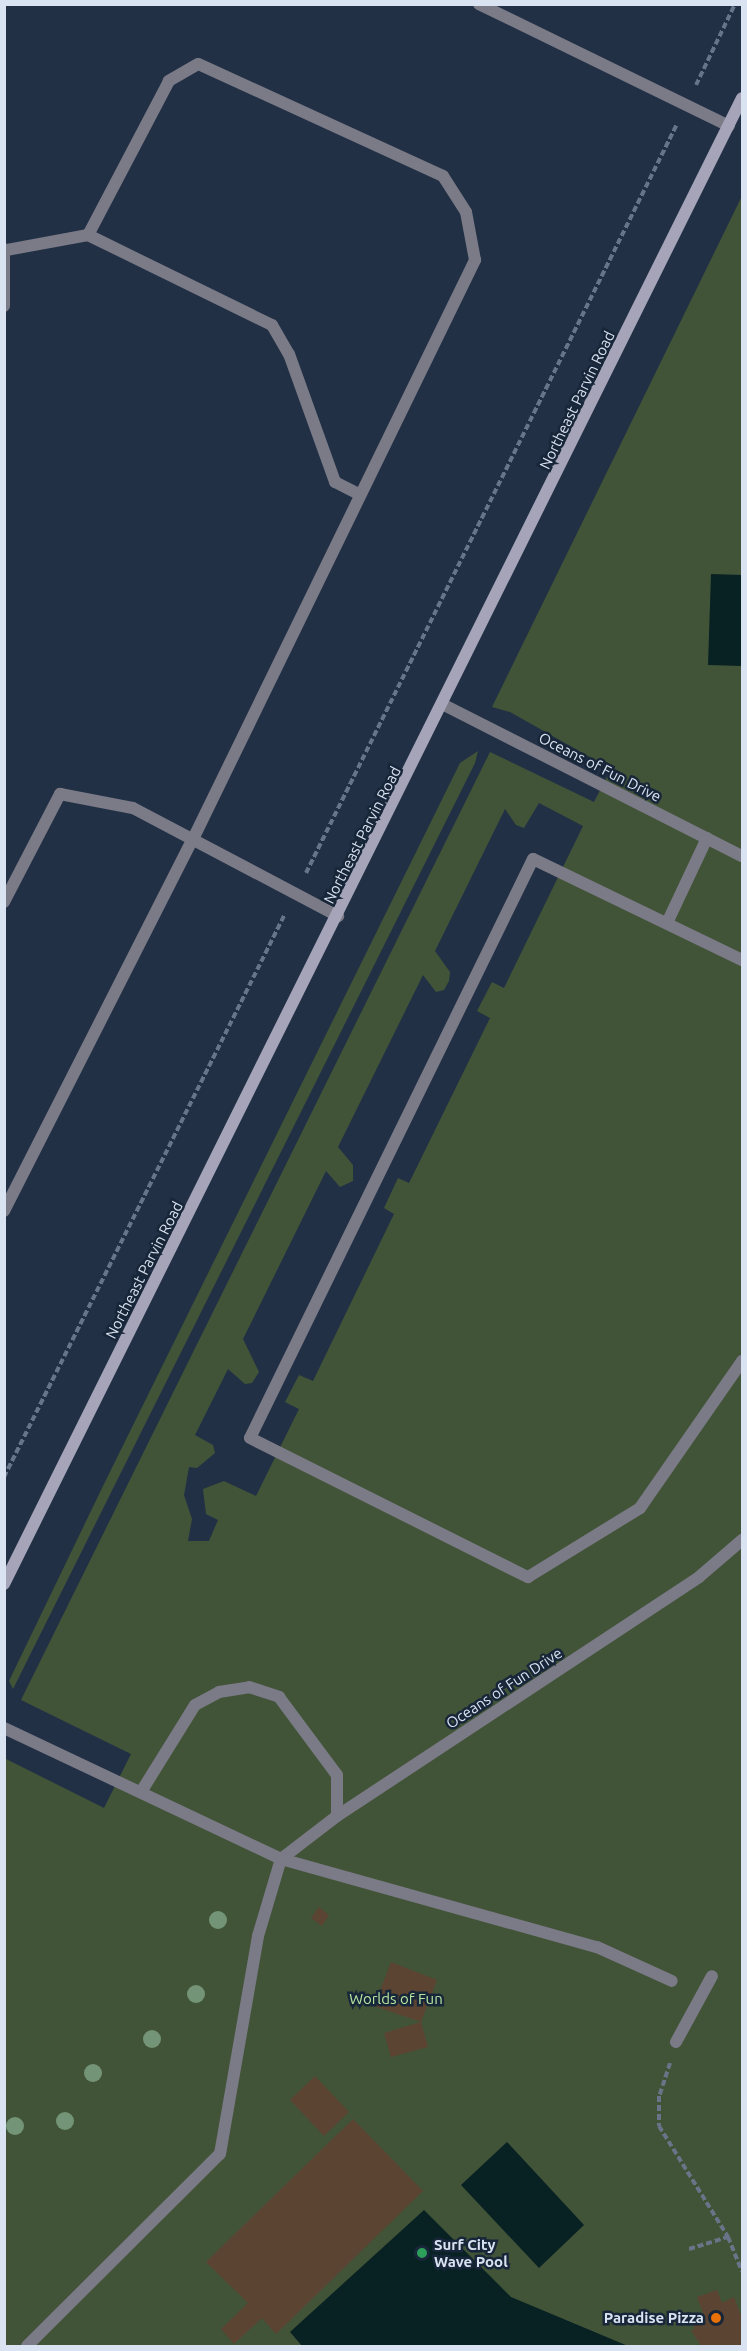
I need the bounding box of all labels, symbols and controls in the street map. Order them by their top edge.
street label: Northeast Parvin Road [536,328,618,472]
street label: Oceans of Fun Drive [536,728,664,806]
street label: Northeast Parvin Road [320,763,404,907]
street label: Northeast Parvin Road [102,1198,186,1342]
street label: Oceans of Fun Drive [443,1644,565,1732]
park label: Worlds of Fun [349,1990,443,2008]
place label: Surf City Wave Pool [434,2235,508,2270]
marker: Surf City Wave Pool [415,2246,429,2260]
place label: Paradise Pizza [604,2309,704,2327]
marker: Paradise Pizza [709,2311,723,2325]

